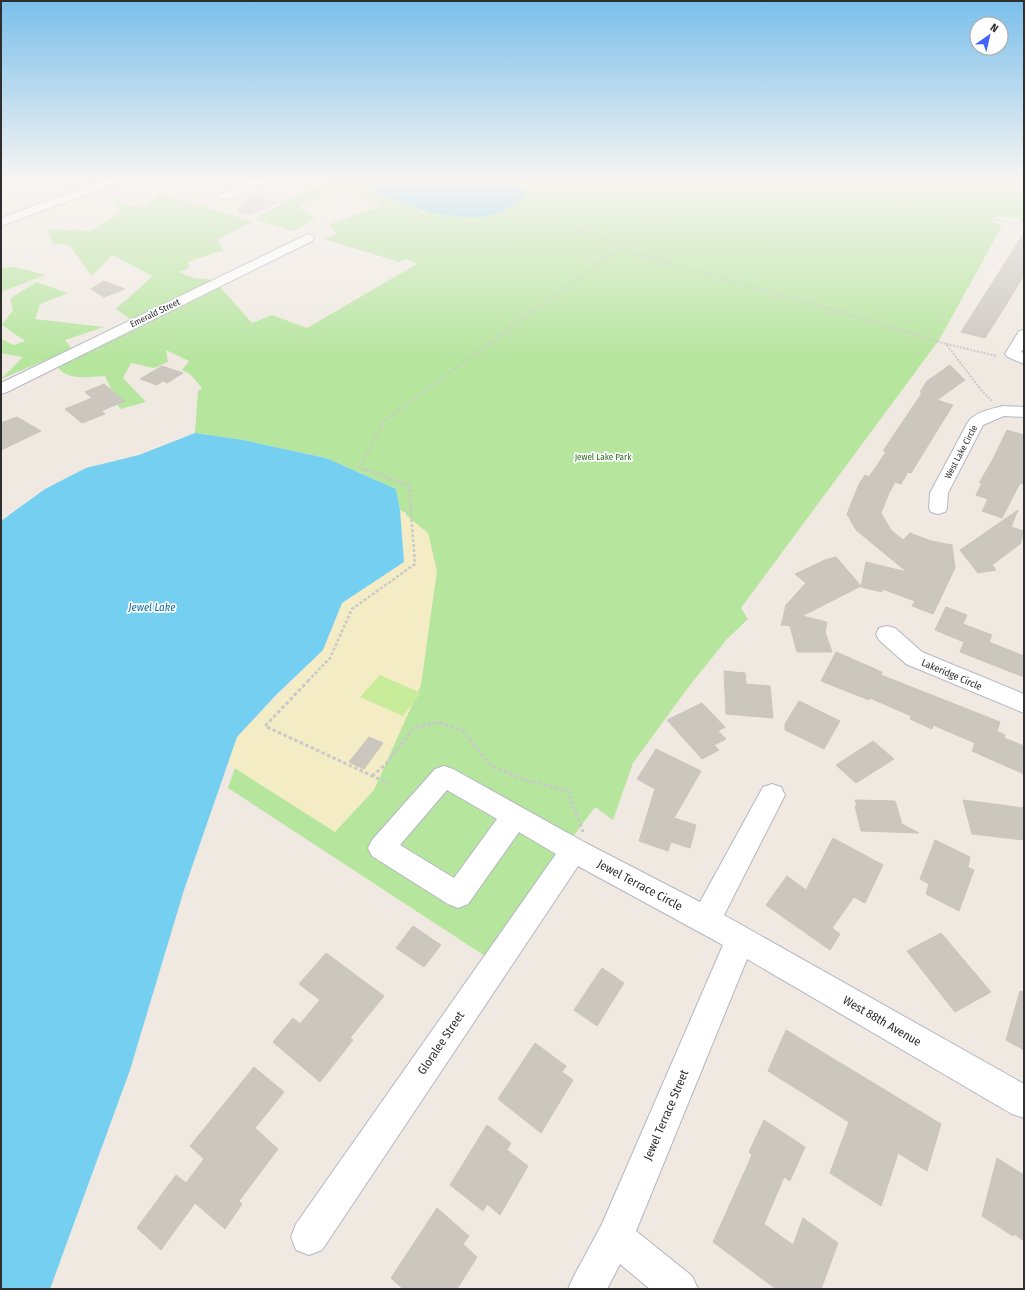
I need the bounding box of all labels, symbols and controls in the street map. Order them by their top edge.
north arrow [969,16,1009,56]
text: N [988,21,1001,35]
street label: Emerald Street [128,297,182,329]
street label: West Lake Circle [943,423,980,481]
park label: Jewel Lake Park [575,452,632,462]
water label: Jewel Lake [128,601,175,614]
street label: Lakeridge Circle [920,657,984,693]
street label: Jewel Terrace Circle [595,857,685,913]
street label: West 88th Avenue [840,993,924,1049]
street label: Gloralee Street [415,1009,467,1077]
street label: Jewel Terrace Street [641,1068,691,1162]

